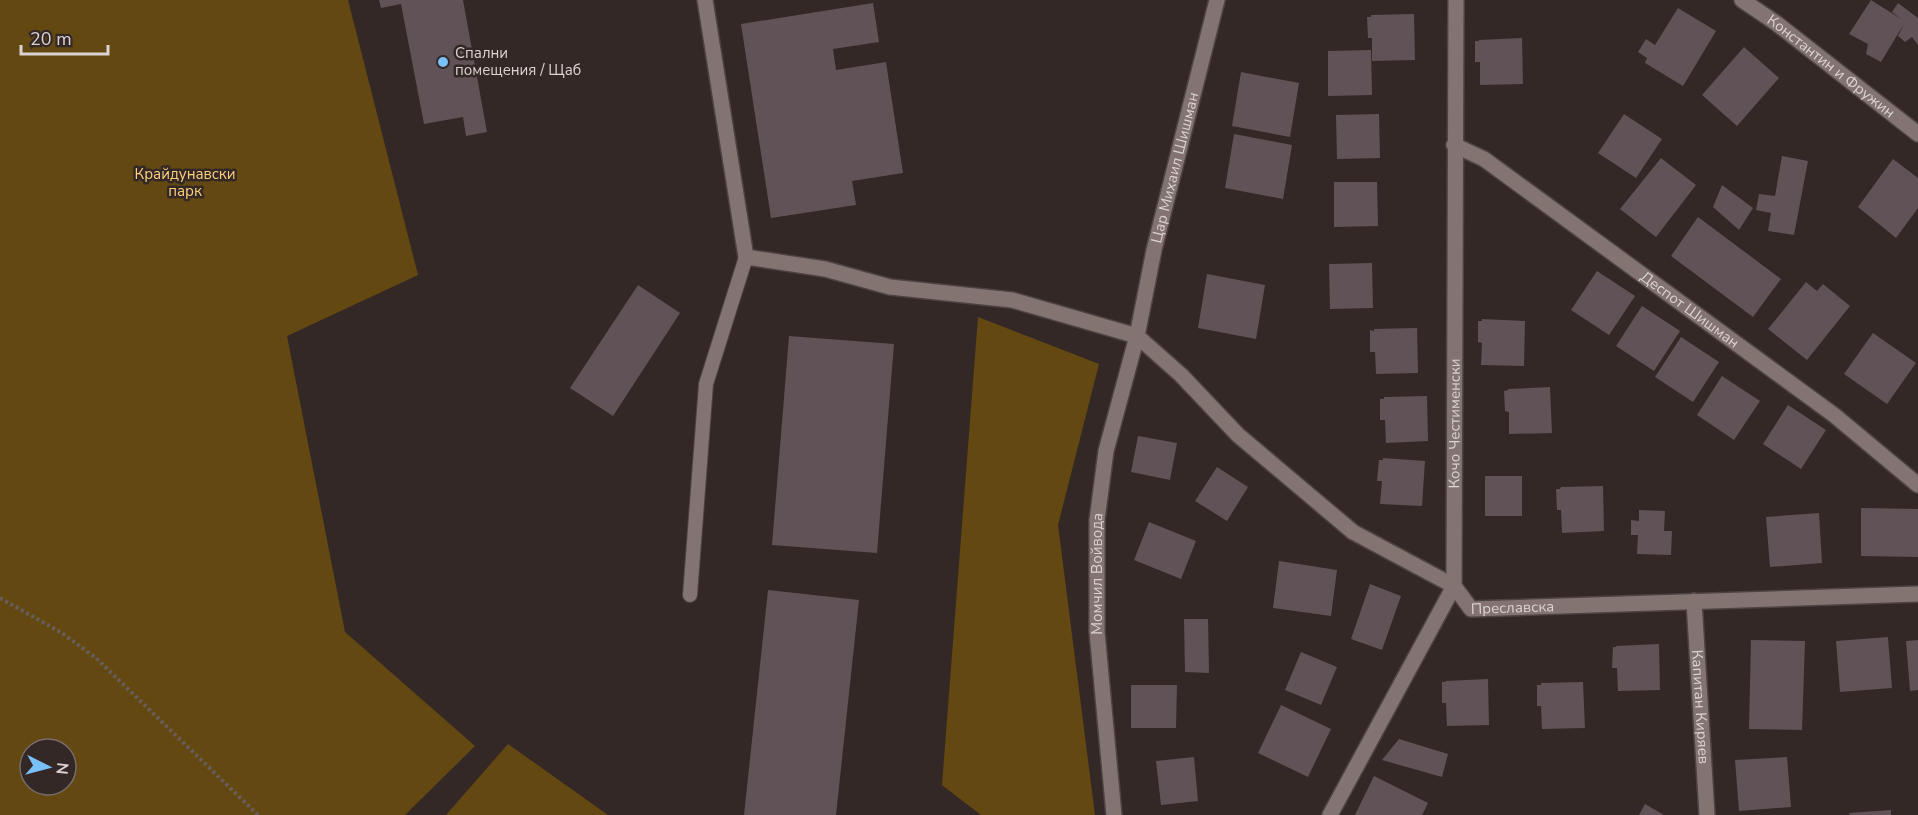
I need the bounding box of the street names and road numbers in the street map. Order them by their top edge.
street label: Константин и Фружин [1763,10,1899,122]
street label: Цар Михаил Шишман [1146,90,1203,245]
street label: Деспот Шишман [1636,267,1743,352]
street label: Кочо Честименски [1444,358,1465,489]
street label: Момчил Войвода [1087,512,1108,635]
street label: Преславска [1470,596,1555,619]
street label: Капитан Киряев [1687,649,1714,765]

